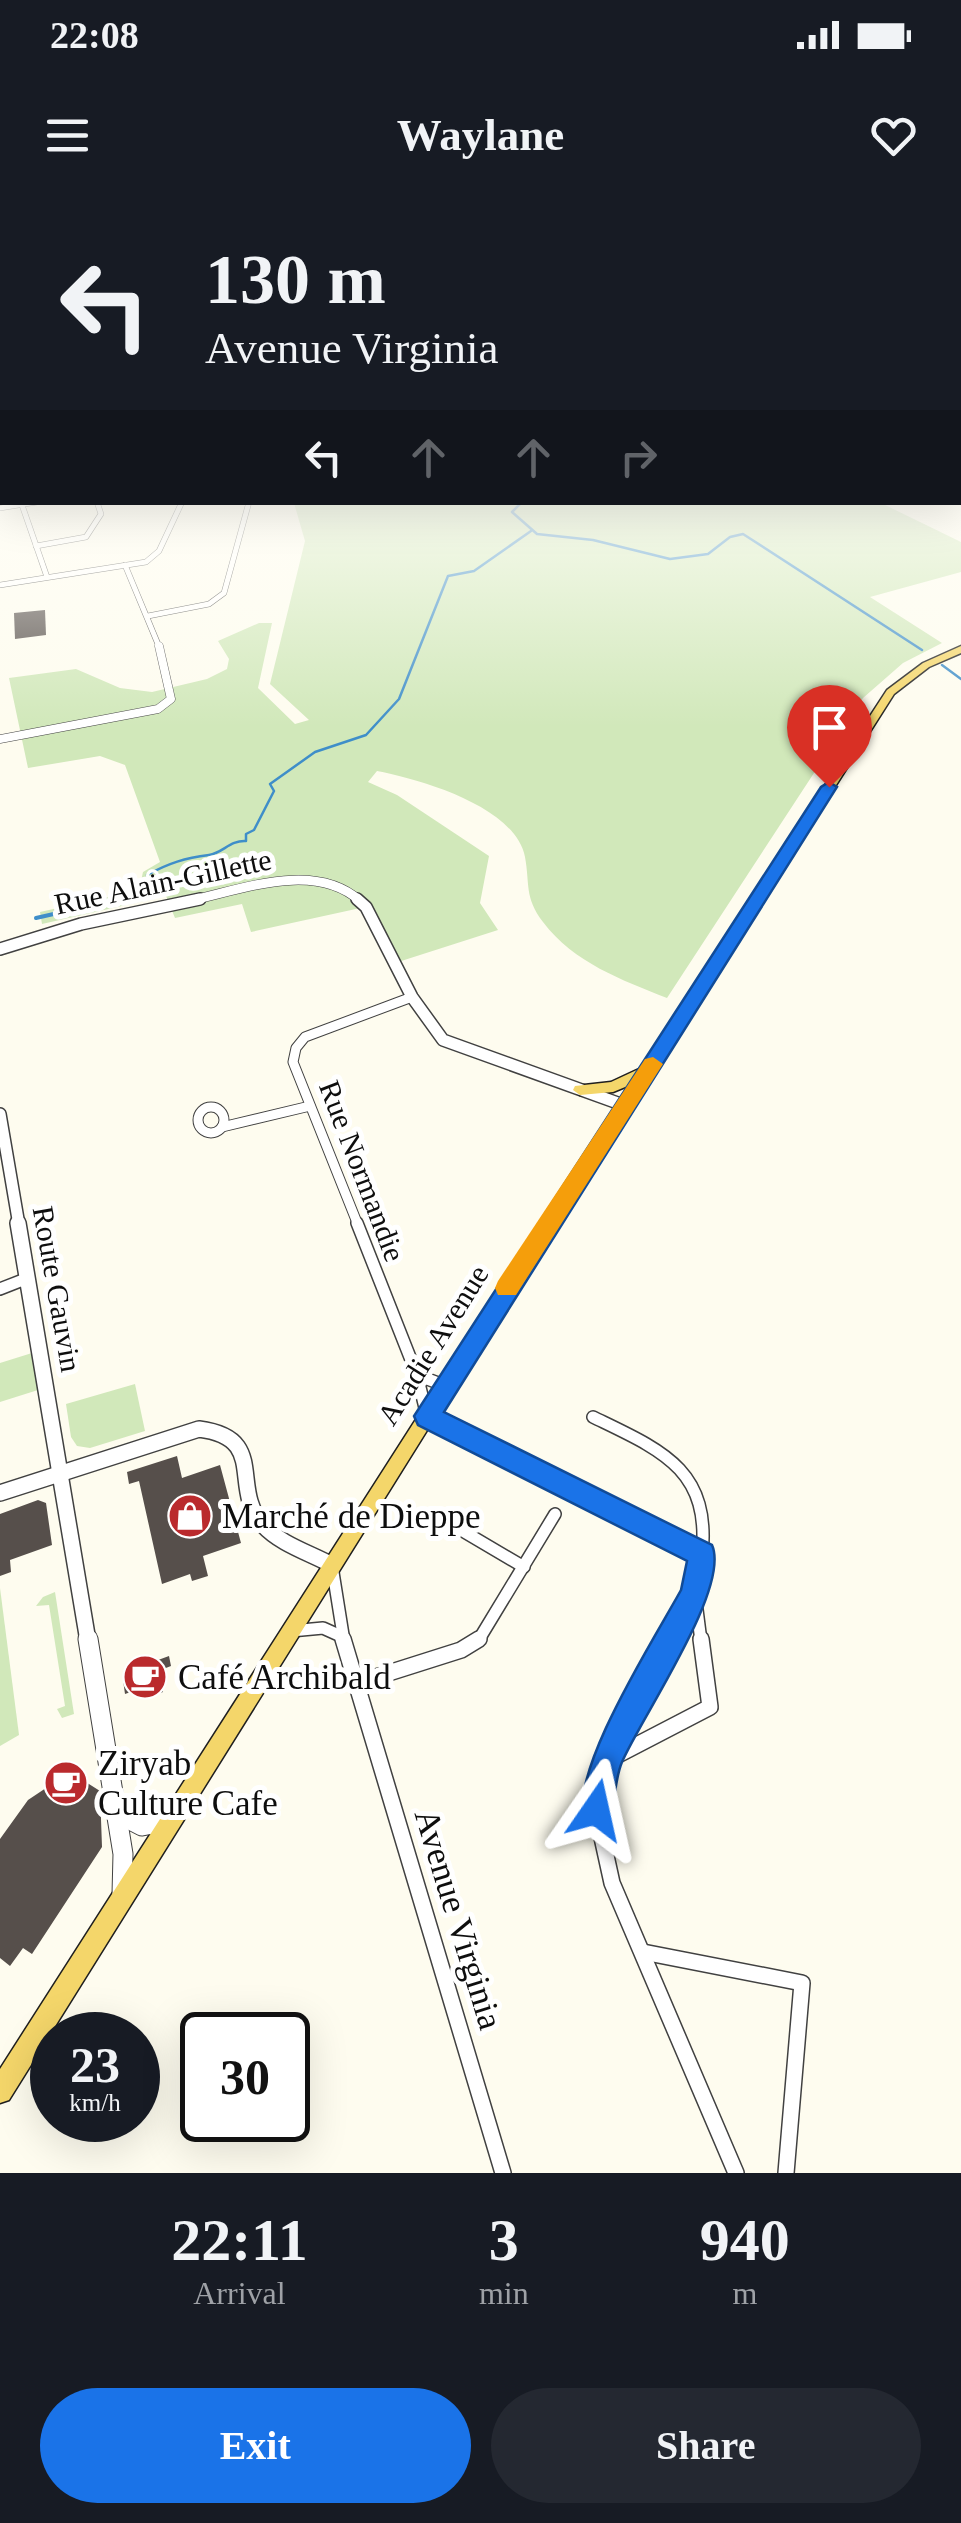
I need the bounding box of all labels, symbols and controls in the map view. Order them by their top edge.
text: 22:08 [50,14,139,56]
icon: menu [40,108,95,163]
icon: heart [866,108,921,163]
text: Waylane [397,110,564,160]
icon: left [40,240,170,370]
text: 130 m [205,241,386,318]
text: Avenue Virginia [205,323,499,373]
icon: left [296,430,351,485]
icon: ahead [401,430,456,485]
icon: ahead [506,430,561,485]
icon: right [611,430,666,485]
pin [787,685,872,788]
icon: arrive [802,700,857,755]
street label: Rue Alain-Gillette [51,842,274,921]
street label: Rue Normandie [313,1076,412,1266]
street label: Route Gauvin [27,1204,88,1374]
street label: Acadie Avenue [370,1259,495,1431]
shop icon: Marché de Dieppe [167,1493,213,1539]
place label: Marché de Dieppe [222,1497,480,1536]
cafe icon: Café Archibald [122,1654,168,1700]
place label: Café Archibald [178,1658,391,1697]
place label: Ziryab Culture Cafe [98,1744,278,1823]
position arrow [544,1758,648,1862]
cafe icon: Ziryab Culture Cafe [43,1760,89,1806]
street label: Avenue Virginia [407,1804,511,2034]
speed limit sign: 30 [180,2012,310,2142]
text: 23 [70,2037,120,2093]
text: km/h [69,2089,121,2116]
text: 22:11 [171,2207,308,2273]
text: 3 [489,2207,519,2273]
text: 940 [700,2207,790,2273]
text: Arrival [193,2275,286,2311]
text: min [479,2275,529,2311]
text: m [732,2275,757,2311]
button: Exit [40,2388,471,2503]
button: Share [491,2388,921,2503]

